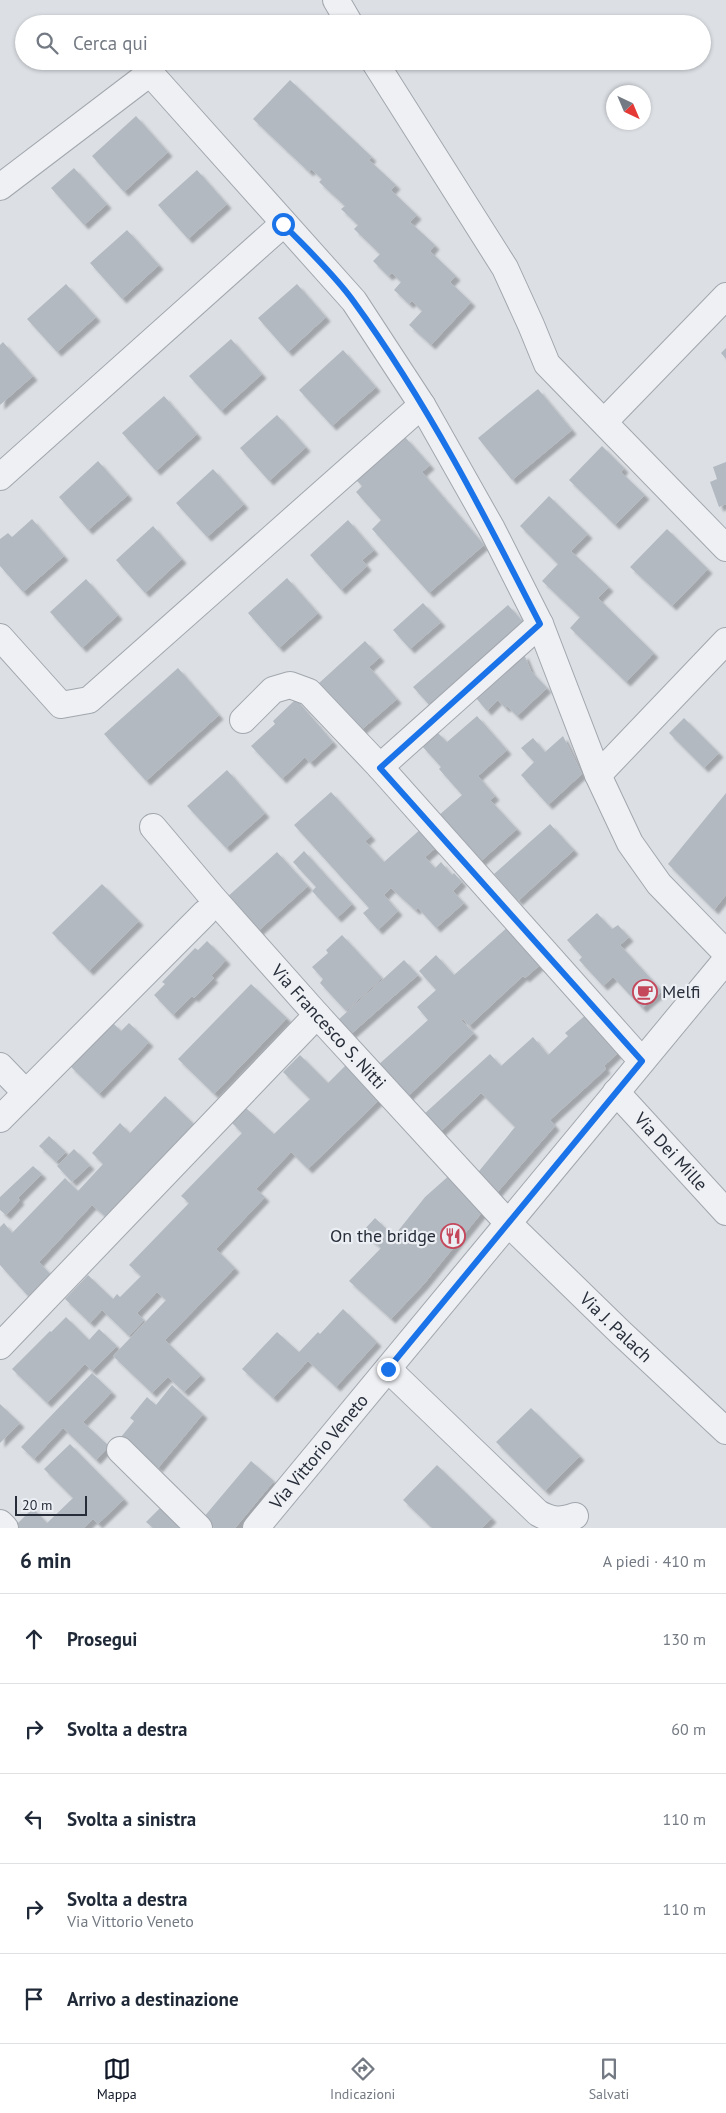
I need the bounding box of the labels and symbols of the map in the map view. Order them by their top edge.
north arrow [606,85,651,130]
route start [272,213,295,236]
street label: Via Francesco S. Nitti [266,959,391,1094]
cafe icon: Melfi [632,979,658,1005]
place label: Melfi [662,980,700,1003]
street label: Via Dei Mille [629,1107,713,1195]
restaurant icon: On the bridge [440,1223,466,1249]
place label: On the bridge [330,1224,436,1247]
street label: Via J. Palach [574,1286,657,1367]
route end [377,1358,400,1381]
street label: Via Vittorio Veneto [264,1389,373,1515]
scale bar [15,1493,88,1516]

